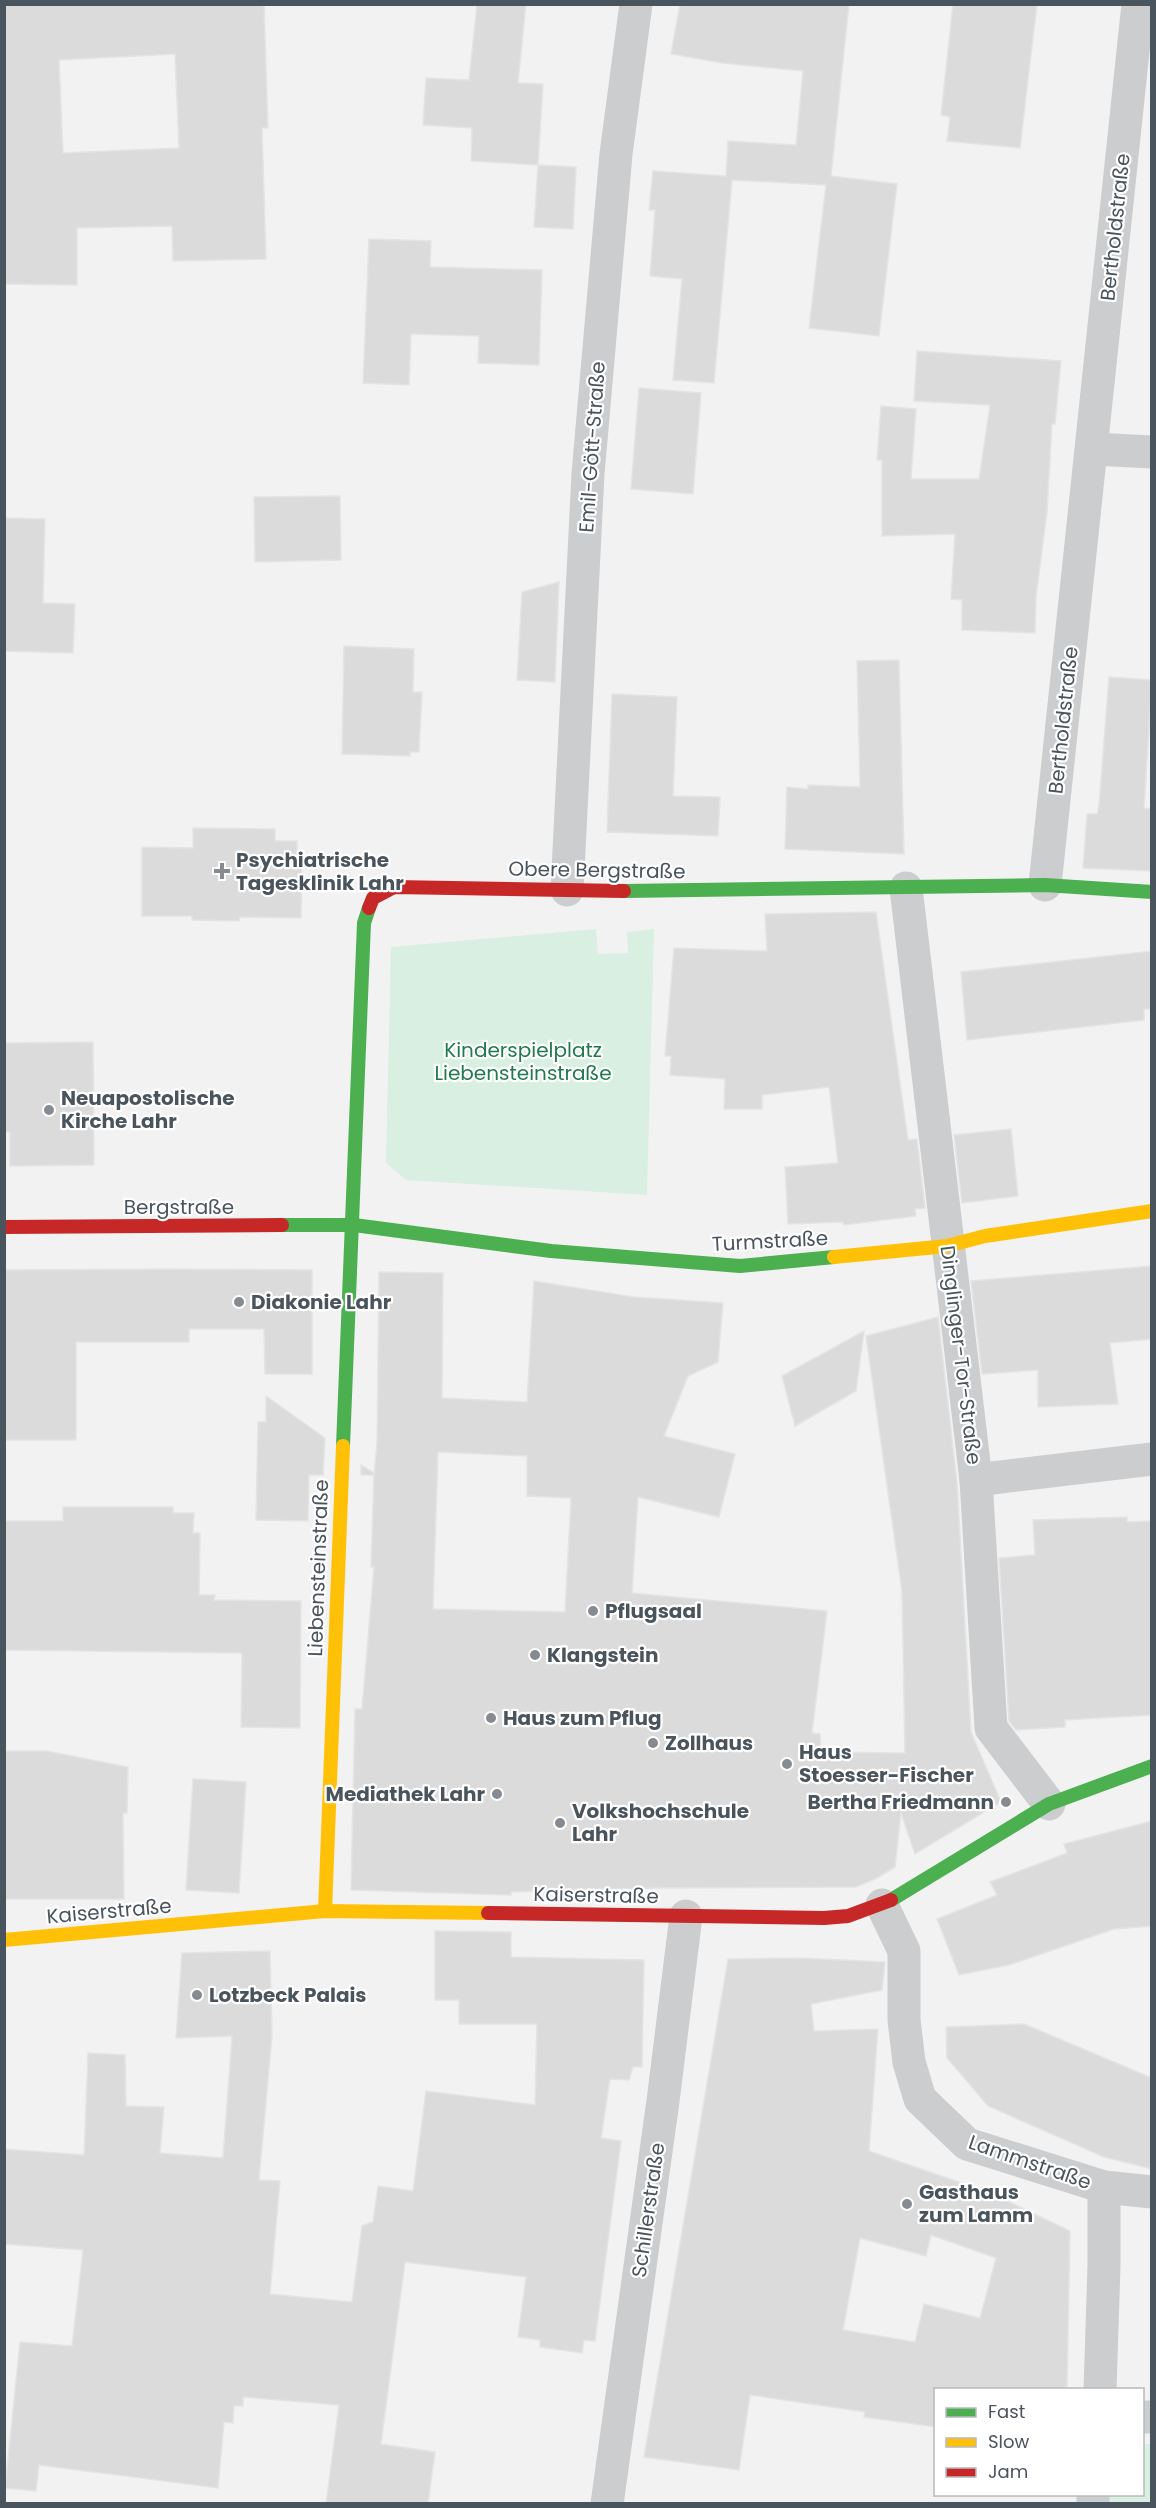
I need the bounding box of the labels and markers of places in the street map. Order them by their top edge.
place label: Psychiatrische Tagesklinik Lahr [236,846,404,897]
marker: Psychiatrische Tagesklinik Lahr [213,862,231,880]
place label: Neuapostolische Kirche Lahr [61,1084,235,1135]
marker: Neuapostolische Kirche Lahr [42,1103,56,1117]
place label: Diakonie Lahr [251,1288,392,1316]
marker: Diakonie Lahr [232,1295,246,1309]
place label: Pflugsaal [605,1597,702,1625]
marker: Pflugsaal [586,1604,600,1618]
place label: Klangstein [547,1641,658,1669]
marker: Klangstein [528,1648,542,1662]
place label: Haus zum Pflug [503,1704,662,1732]
marker: Haus zum Pflug [484,1711,498,1725]
place label: Zollhaus [665,1729,753,1757]
marker: Zollhaus [646,1736,660,1750]
place label: Haus Stoesser-Fischer [799,1738,974,1789]
marker: Haus Stoesser-Fischer [780,1757,794,1771]
place label: Mediathek Lahr [326,1780,485,1808]
marker: Mediathek Lahr [490,1787,504,1801]
place label: Bertha Friedmann [808,1788,994,1816]
marker: Bertha Friedmann [999,1795,1013,1809]
place label: Volkshochschule Lahr [572,1797,749,1848]
marker: Volkshochschule Lahr [553,1816,567,1830]
place label: Lotzbeck Palais [209,1981,367,2009]
marker: Lotzbeck Palais [190,1988,204,2002]
place label: Gasthaus zum Lamm [919,2178,1033,2229]
marker: Gasthaus zum Lamm [900,2197,914,2211]

